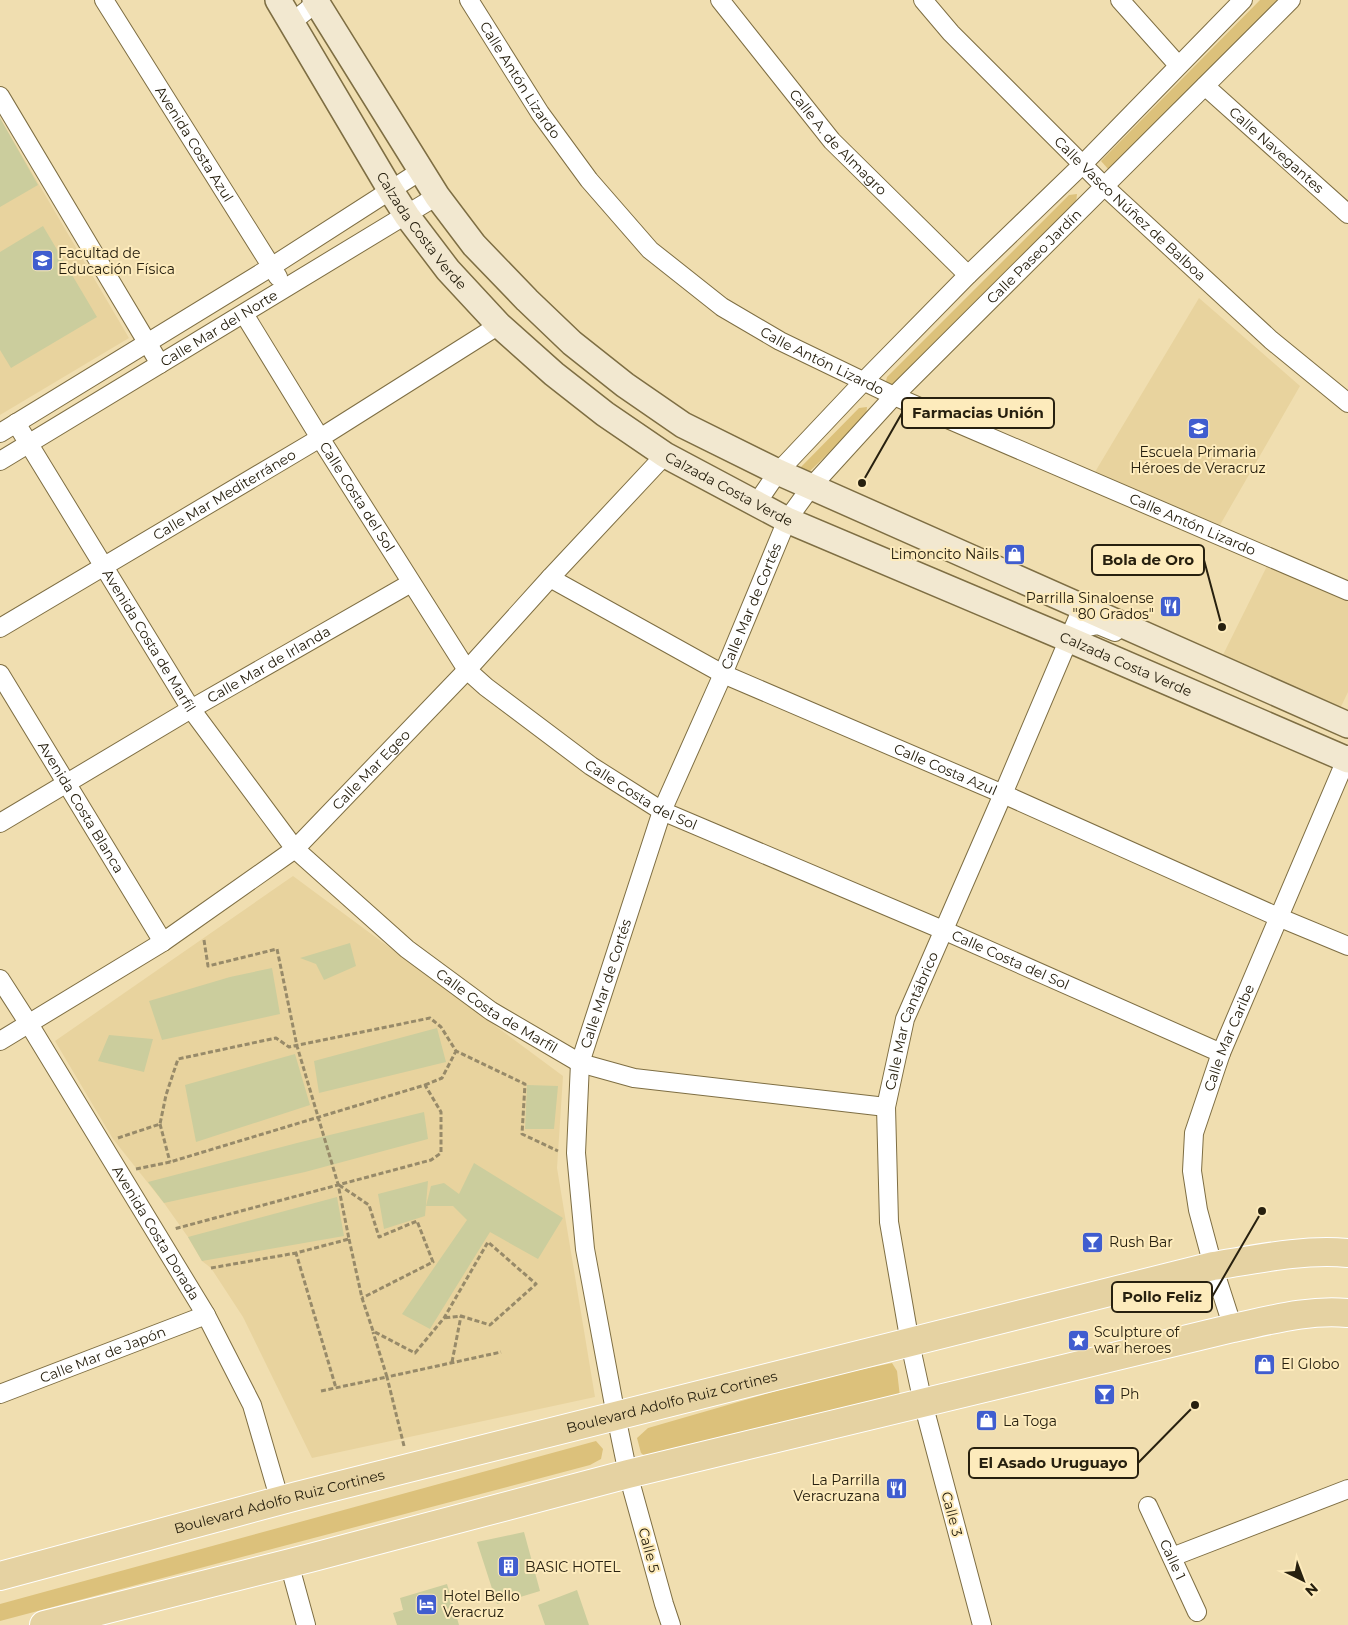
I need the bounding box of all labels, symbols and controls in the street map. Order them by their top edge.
street label: Calle Antón Lizardo [476,18,565,142]
street label: Avenida Costa Azul [151,83,237,205]
street label: Calle A. de Almagro [785,85,891,199]
street label: Calle Navegantes [1225,103,1328,197]
street label: Calle Vasco Núñez de Balboa [1050,132,1210,285]
street label: Calzada Costa Verde [373,168,471,293]
street label: Calle Paseo Jardín [983,205,1085,308]
place label: Facultad de Educación Física [58,244,175,278]
school or university icon: Facultad de Educación Física [30,249,54,273]
street label: Calle Mar del Norte [157,286,281,371]
street label: Calle Antón Lizardo [757,322,887,399]
callout: Farmacias Unión [902,398,1054,428]
text: Farmacias Unión [912,403,1044,422]
school or university icon: Escuela Primaria Héroes de Veracruz [1186,417,1210,441]
street label: Calle Costa del Sol [316,438,399,555]
place label: Escuela Primaria Héroes de Veracruz [1130,443,1266,477]
street label: Calle Mar Mediterráneo [150,445,299,544]
street label: Calzada Costa Verde [662,448,795,530]
street label: Calle Antón Lizardo [1127,489,1259,559]
street label: Calle Mar de Cortés [717,540,786,672]
shop icon: Limoncito Nails [1003,542,1027,566]
place label: Limoncito Nails [891,545,999,563]
callout: Bola de Oro [1092,545,1204,575]
text: Bola de Oro [1102,550,1194,569]
street label: Avenida Costa de Marfil [99,566,200,715]
place label: Parrilla Sinaloense "80 Grados" [1026,589,1154,623]
restaurant icon: Parrilla Sinaloense "80 Grados" [1158,594,1182,618]
street label: Calle Mar de Irlanda [204,622,334,707]
street label: Calzada Costa Verde [1057,628,1195,700]
street label: Calle Mar Egeo [328,726,414,814]
street label: Avenida Costa Blanca [34,738,128,876]
street label: Calle Costa Azul [891,739,1000,799]
street label: Calle Costa del Sol [581,756,700,834]
street label: Calle Mar de Cortés [576,916,635,1051]
street label: Calle Costa del Sol [949,926,1072,994]
street label: Calle Mar Cantábrico [881,949,942,1092]
street label: Calle Costa de Marfil [432,964,561,1057]
street label: Calle Mar Caribe [1200,981,1258,1094]
street label: Avenida Costa Dorada [108,1162,204,1303]
bar icon: Rush Bar [1081,1230,1105,1254]
place label: Rush Bar [1109,1233,1173,1251]
callout: Pollo Feliz [1112,1282,1212,1312]
text: Pollo Feliz [1122,1287,1202,1306]
street label: Calle Mar de Japón [37,1322,168,1387]
place label: Sculpture of war heroes [1094,1323,1181,1357]
place icon: Sculpture of war heroes [1066,1328,1090,1352]
shop icon: El Globo [1253,1352,1277,1376]
place label: El Globo [1281,1355,1340,1373]
street label: Boulevard Adolfo Ruiz Cortines [564,1367,779,1437]
bar icon: Ph [1092,1382,1116,1406]
place label: Ph [1120,1385,1140,1403]
shop icon: La Toga [975,1409,999,1433]
place label: La Toga [1003,1412,1057,1430]
callout: El Asado Uruguayo [969,1448,1138,1478]
text: El Asado Uruguayo [978,1453,1128,1472]
street label: Boulevard Adolfo Ruiz Cortines [172,1465,386,1538]
place label: La Parrilla Veracruzana [793,1471,880,1505]
restaurant icon: La Parrilla Veracruzana [884,1476,908,1500]
street label: Calle 3 [937,1490,967,1538]
street label: Calle 5 [634,1526,664,1574]
street label: Calle 1 [1156,1536,1190,1583]
building icon: BASIC HOTEL [497,1555,521,1579]
north arrow [1278,1555,1328,1605]
place label: BASIC HOTEL [525,1558,621,1576]
text: N [1301,1579,1322,1600]
place label: Hotel Bello Veracruz [443,1587,520,1621]
hotel icon: Hotel Bello Veracruz [415,1592,439,1616]

